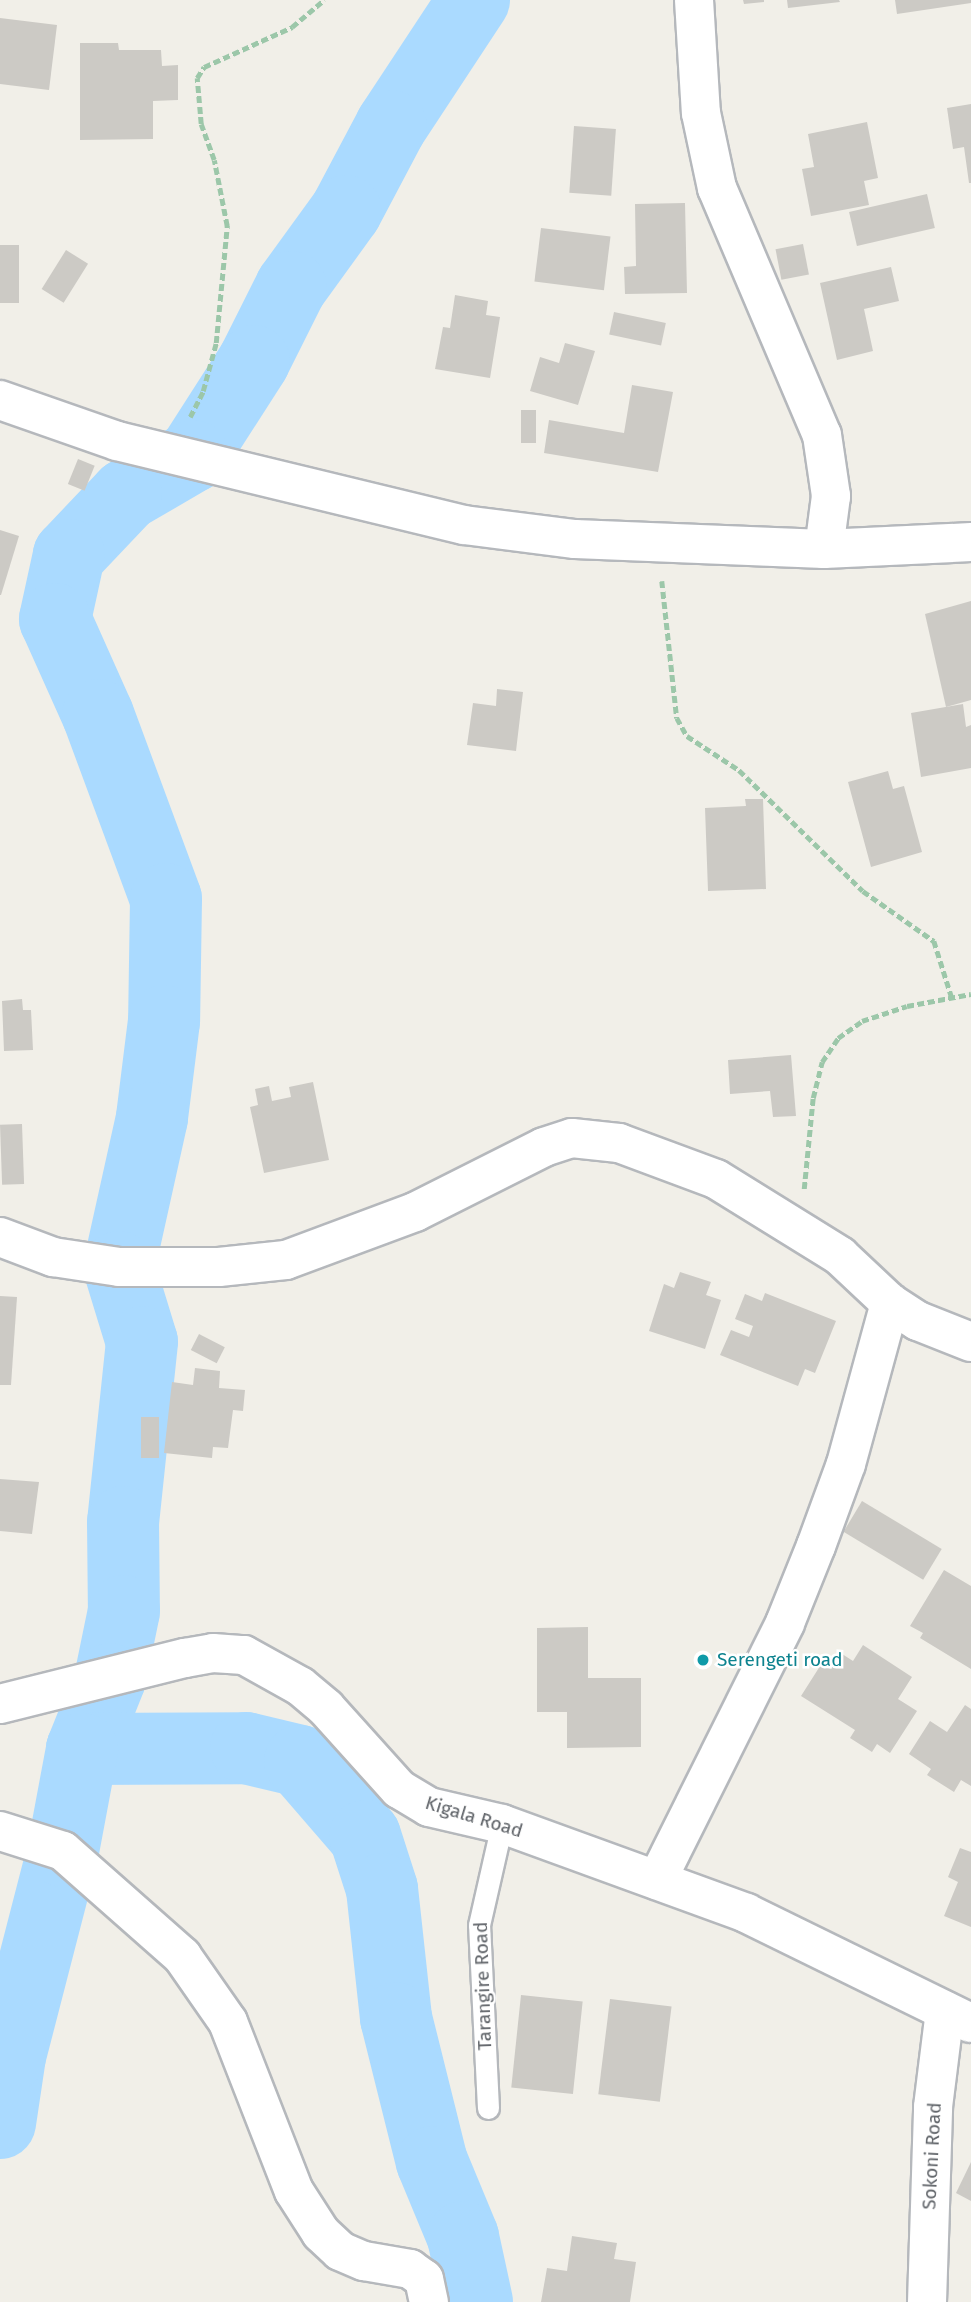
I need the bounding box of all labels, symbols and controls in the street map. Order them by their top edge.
place label: Serengeti road [717,1649,843,1671]
marker: Serengeti road [695,1652,711,1668]
street label: Kigala Road [422,1791,526,1843]
street label: Tarangire Road [469,1921,497,2051]
street label: Sokoni Road [918,2102,946,2210]

